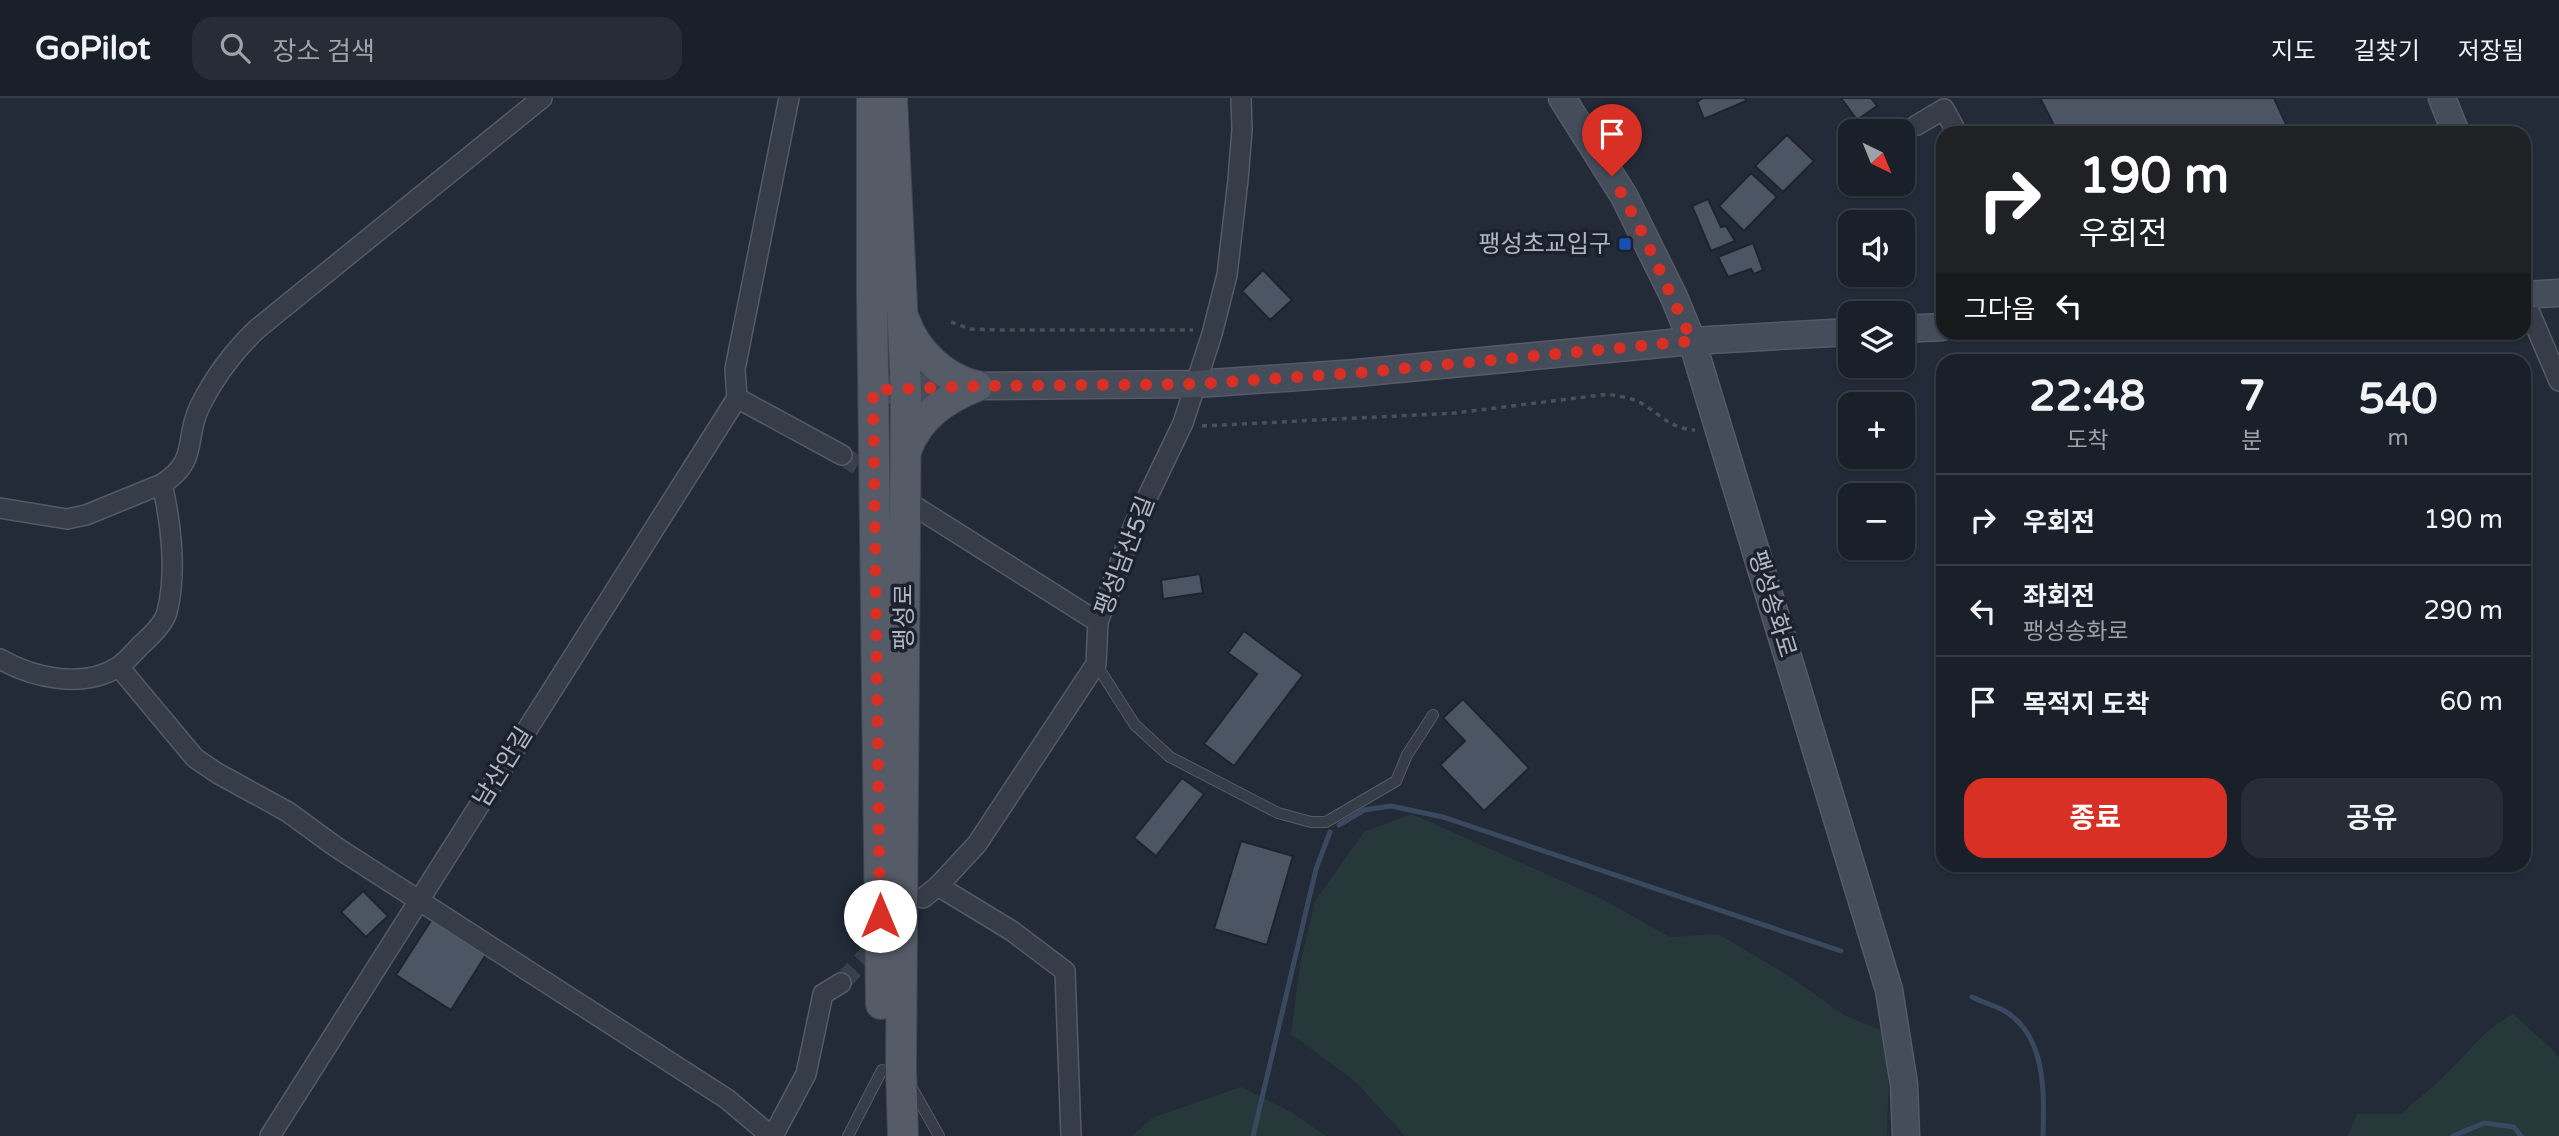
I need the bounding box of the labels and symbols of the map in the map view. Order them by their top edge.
pin [1582,104,1642,176]
north arrow [1838,119,1914,196]
place label: 팽성초교입구 [1479,230,1611,259]
marker: 팽성초교입구 [1617,236,1633,252]
street label: 팽성남산5길 [1089,492,1161,620]
street label: 팽성송화로 [1742,547,1802,661]
street label: 팽성로 [890,584,919,650]
street label: 남산안길 [467,722,539,812]
position arrow [843,879,917,953]

